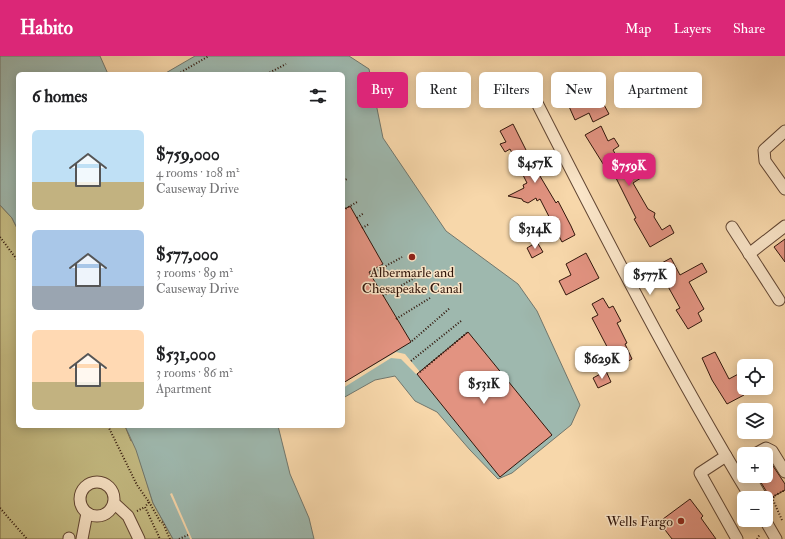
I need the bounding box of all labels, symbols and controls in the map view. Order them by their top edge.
text: Habito [20,16,73,40]
text: Map [625,20,651,37]
text: Layers [673,20,711,37]
text: Share [733,20,765,37]
chip: Buy [357,72,408,108]
chip: Rent [416,72,471,108]
chip: Filters [479,72,543,108]
chip: New [551,72,606,108]
chip: Apartment [614,72,702,108]
icon: filters [307,85,329,107]
text: 6 homes [32,86,87,107]
text: $759,000 [156,144,220,165]
icon: home [64,146,112,194]
pin: $457K [507,150,563,184]
pin: $759K [601,153,657,187]
text: $457K [517,155,553,171]
text: $759K [612,158,646,174]
text: 4 rooms · 108 m² [156,165,239,181]
text: Causeway Drive [156,181,239,197]
pin: $314K [507,216,563,250]
text: $314K [518,221,552,237]
text: $577,000 [156,244,219,265]
icon: home [64,246,112,294]
marker: Albermarle and Chesapeake Canal [407,252,417,262]
pin: $577K [622,262,678,296]
place label: Albermarle and Chesapeake Canal [362,264,463,298]
text: 3 rooms · 89 m² [156,265,233,281]
text: $577K [633,267,667,283]
text: Causeway Drive [156,281,239,297]
text: $531,000 [156,344,216,365]
icon: home [64,346,112,394]
pin: $629K [574,346,630,380]
text: $629K [584,351,620,367]
map controls [737,359,773,527]
button: locate [737,359,773,395]
text: 3 rooms · 86 m² [156,365,233,381]
pin: $531K [456,371,512,405]
text: $531K [468,376,500,392]
text: Apartment [156,381,212,397]
button: layers [737,403,773,439]
button: + [737,447,773,483]
button: − [737,491,773,527]
place label: Wells Fargo [605,513,673,530]
marker: Wells Fargo [676,516,686,526]

